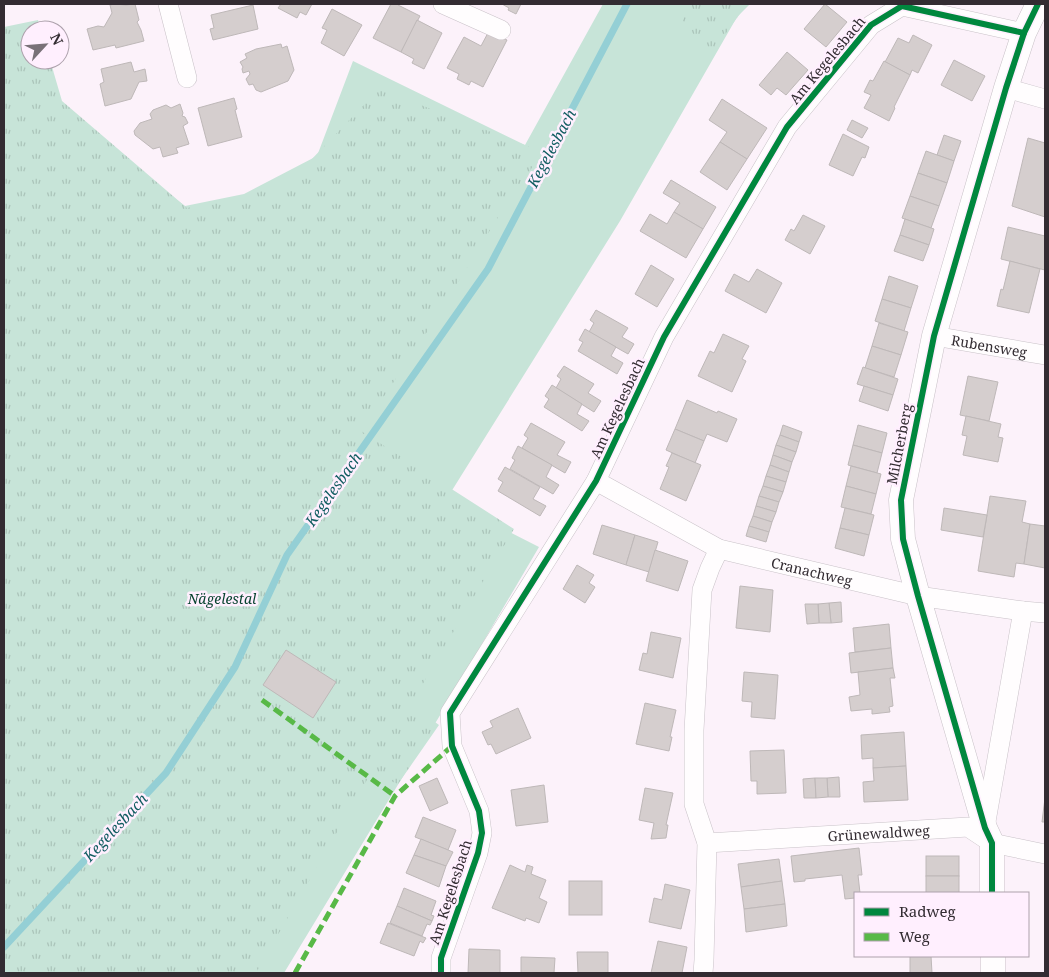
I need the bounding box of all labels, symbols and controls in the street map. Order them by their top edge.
street label: Am Kegelesbach [785,12,869,108]
north arrow [20,20,70,70]
text: N [46,30,68,48]
water label: Kegelesbach [522,105,580,191]
street label: Rubensweg [950,330,1029,361]
street label: Am Kegelesbach [585,354,649,461]
street label: Milcherberg [882,401,916,486]
water label: Kegelesbach [300,448,366,531]
street label: Cranachweg [769,552,855,590]
park label: Nägelestal [187,589,257,608]
water label: Kegelesbach [78,789,152,866]
street label: Grünewaldweg [827,820,931,845]
street label: Am Kegelesbach [424,837,476,947]
legend [854,892,1029,957]
text: Radweg [899,901,956,921]
text: Weg [899,926,930,946]

